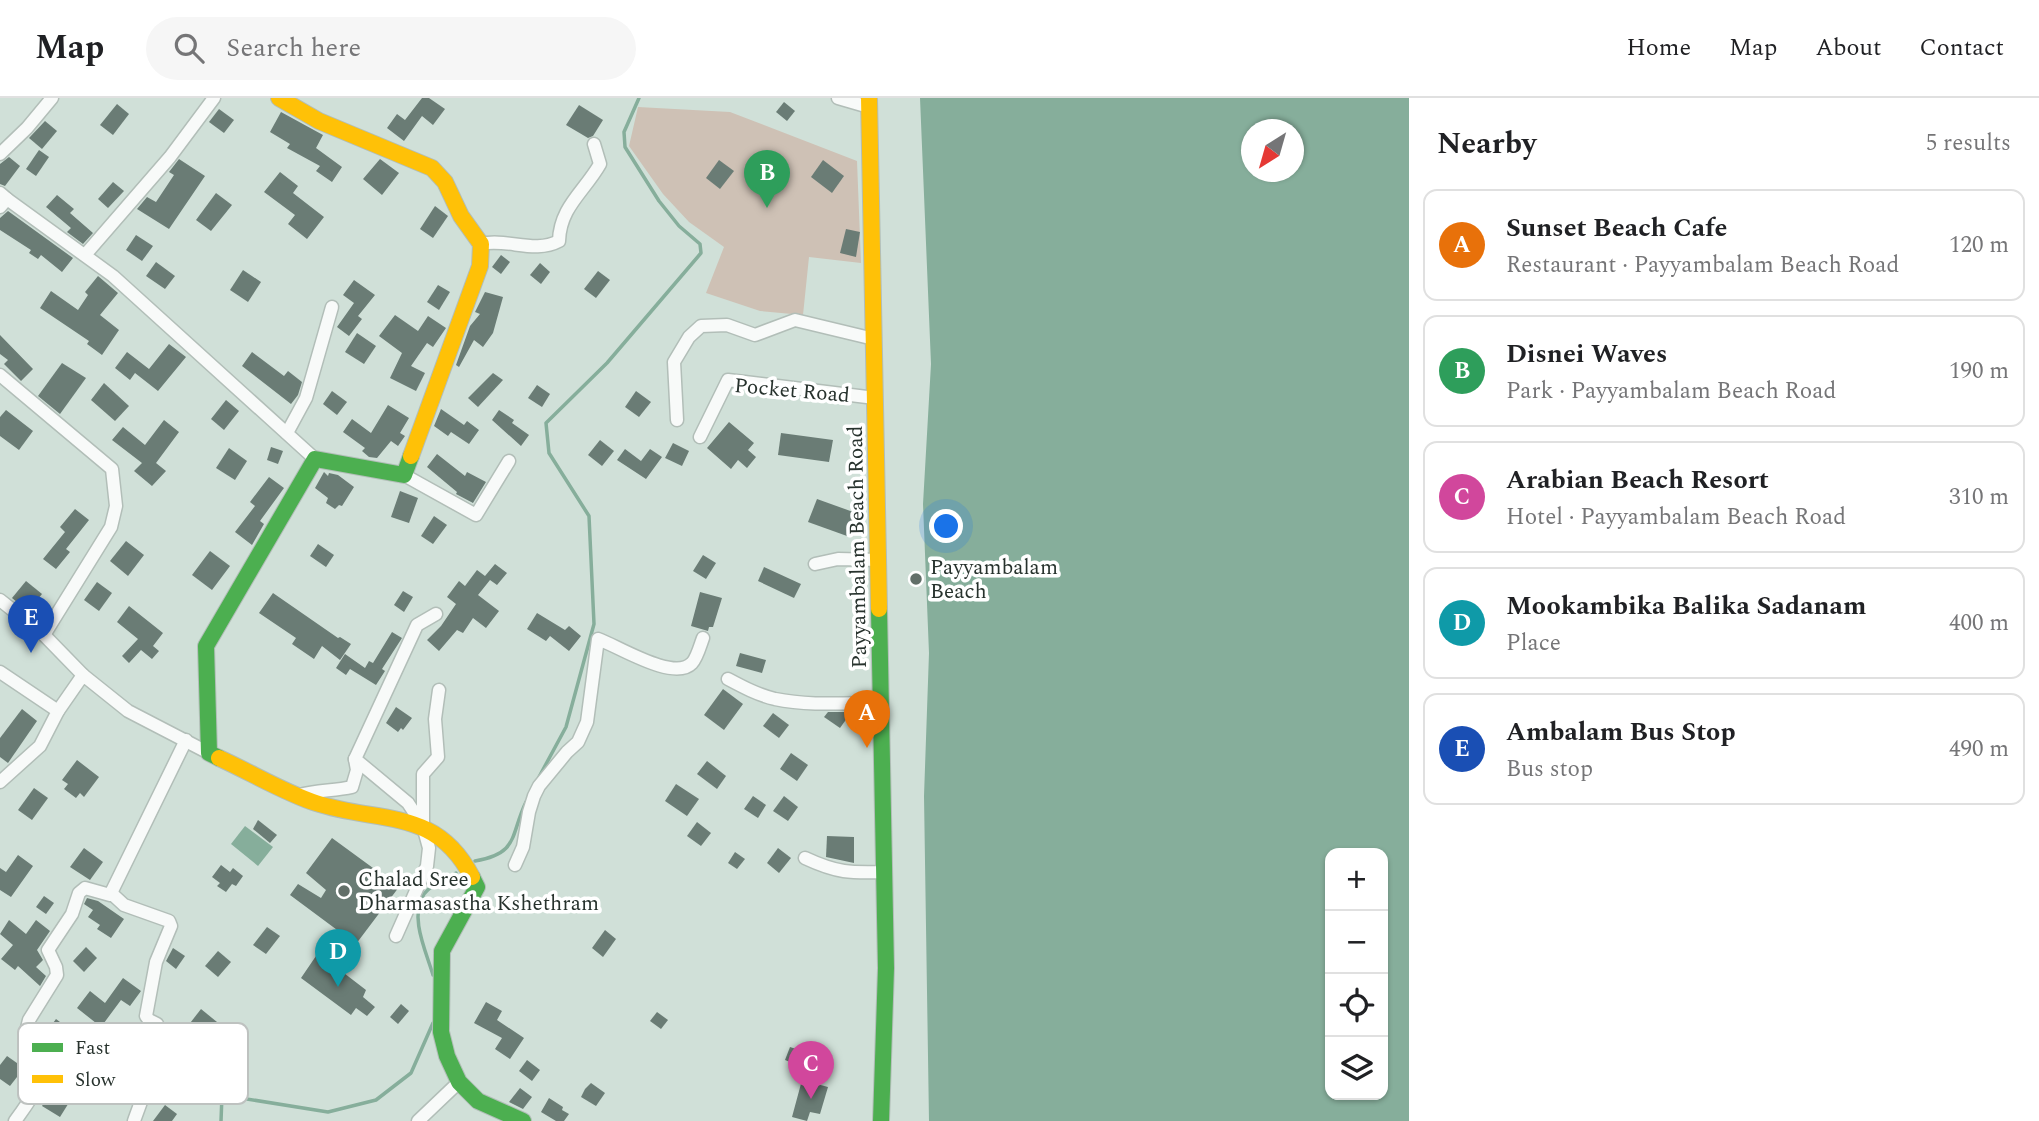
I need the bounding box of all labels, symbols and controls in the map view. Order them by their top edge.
search box [146,17,636,80]
text: Map [35,23,104,73]
text: Search here [226,28,361,68]
icon: search [170,29,208,67]
text: Home [1626,30,1691,66]
text: Map [1729,30,1777,66]
text: About [1815,30,1881,66]
text: Contact [1919,30,2004,66]
north arrow [1241,119,1304,182]
text: Nearby [1437,121,1536,167]
text: 5 results [1926,126,2011,161]
pin: B [744,150,790,208]
text: Sunset Beach Cafe [1506,208,1727,248]
text: A [1453,228,1471,263]
text: 120 m [1949,228,2009,263]
text: Restaurant · Payyambalam Beach Road [1506,248,1899,283]
text: Disnei Waves [1506,334,1667,374]
text: B [1454,354,1470,389]
text: 190 m [1949,354,2009,389]
street label: Pocket Road [733,370,851,412]
text: Park · Payyambalam Beach Road [1506,374,1836,409]
street label: Payyambalam Beach Road [840,425,876,669]
text: Arabian Beach Resort [1506,460,1769,500]
text: C [1454,480,1470,515]
text: 310 m [1949,480,2009,515]
text: Hotel · Payyambalam Beach Road [1506,500,1846,535]
your location [929,509,963,543]
place label: Payyambalam Beach [930,552,1058,608]
marker: Payyambalam Beach [908,571,924,587]
text: Mookambika Balika Sadanam [1506,586,1866,626]
pin: E [8,595,54,653]
text: D [1453,606,1471,641]
text: 400 m [1949,606,2009,641]
text: Place [1506,626,1561,661]
pin: A [844,690,890,748]
text: Ambalam Bus Stop [1506,712,1736,752]
text: E [1454,732,1470,767]
text: 490 m [1949,732,2009,767]
text: Bus stop [1506,752,1593,787]
map controls [1325,848,1388,1100]
button: + [1325,848,1388,911]
place label: Chalad Sree Dharmasastha Kshethram [358,864,599,920]
marker: Chalad Sree Dharmasastha Kshethram [336,883,352,899]
button: − [1325,911,1388,974]
pin: D [315,929,361,987]
button: locate [1325,974,1388,1037]
legend [18,1023,248,1104]
text: Fast [75,1034,111,1063]
button: layers [1325,1037,1388,1100]
pin: C [788,1041,834,1099]
text: Slow [75,1066,116,1095]

